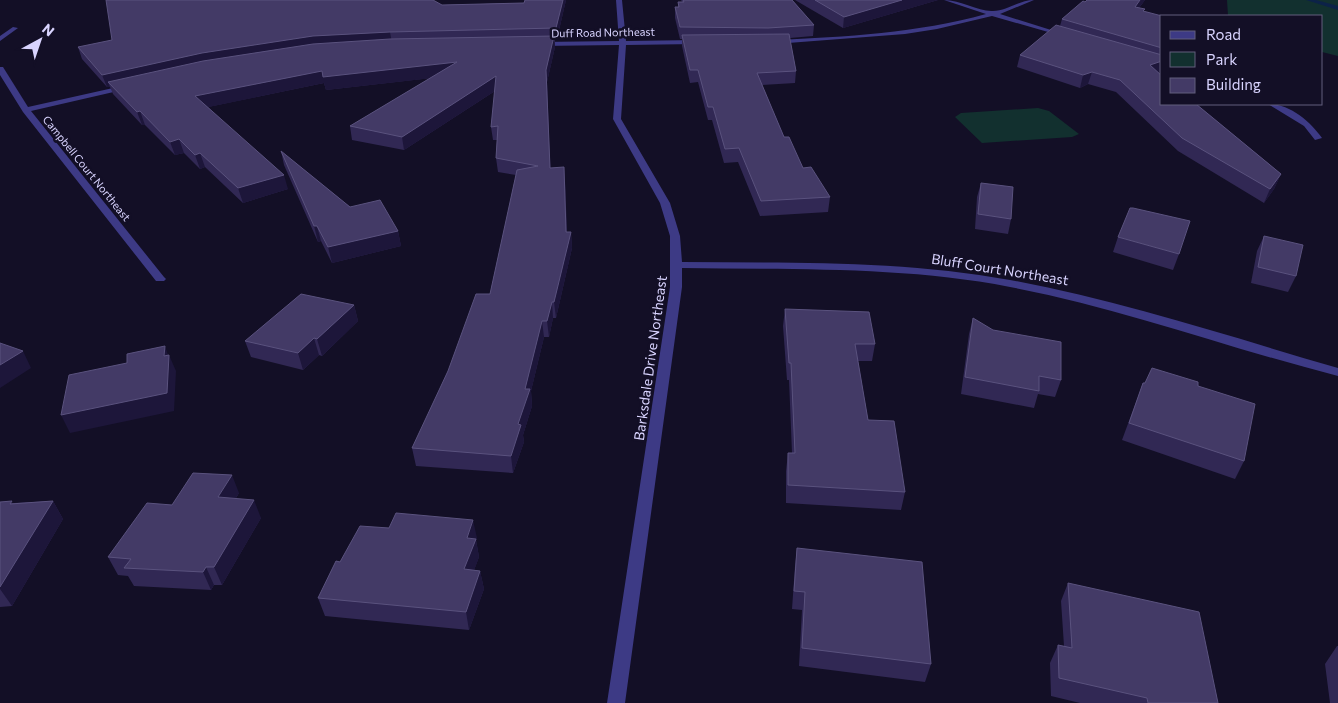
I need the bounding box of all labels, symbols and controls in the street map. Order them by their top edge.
north arrow [15,15,65,65]
legend [1160,15,1323,105]
text: N [39,20,58,40]
street label: Duff Road Northeast [551,25,655,39]
text: Road [1206,25,1241,43]
text: Park [1206,50,1237,68]
text: Building [1206,75,1261,93]
street label: Campbell Court Northeast [40,113,134,224]
street label: Bluff Court Northeast [930,250,1070,288]
street label: Barksdale Drive Northeast [630,274,670,442]

